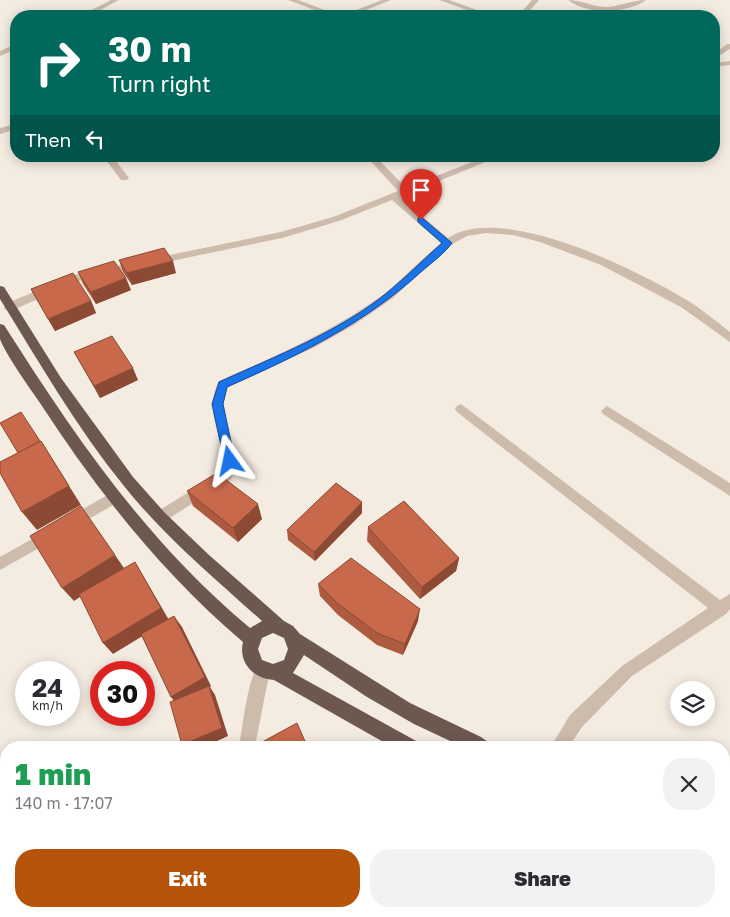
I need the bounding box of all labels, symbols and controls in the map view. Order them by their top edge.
text: 30 m [108,28,191,70]
icon: right [25,30,90,95]
text: Turn right [108,70,211,97]
icon: left [81,125,109,153]
text: Then [25,128,71,151]
pin [400,169,442,220]
icon: arrive [407,176,435,204]
position arrow [203,434,255,486]
speed limit sign: 30 [90,661,155,726]
text: 24 [32,672,63,703]
map controls [670,681,715,726]
button: layers [670,681,715,726]
text: km/h [32,698,63,713]
text: 1 min [15,756,91,792]
button: close [663,758,715,810]
text: 140 m · 17:07 [15,793,113,813]
button: Exit [15,849,360,907]
button: Share [370,849,715,907]

